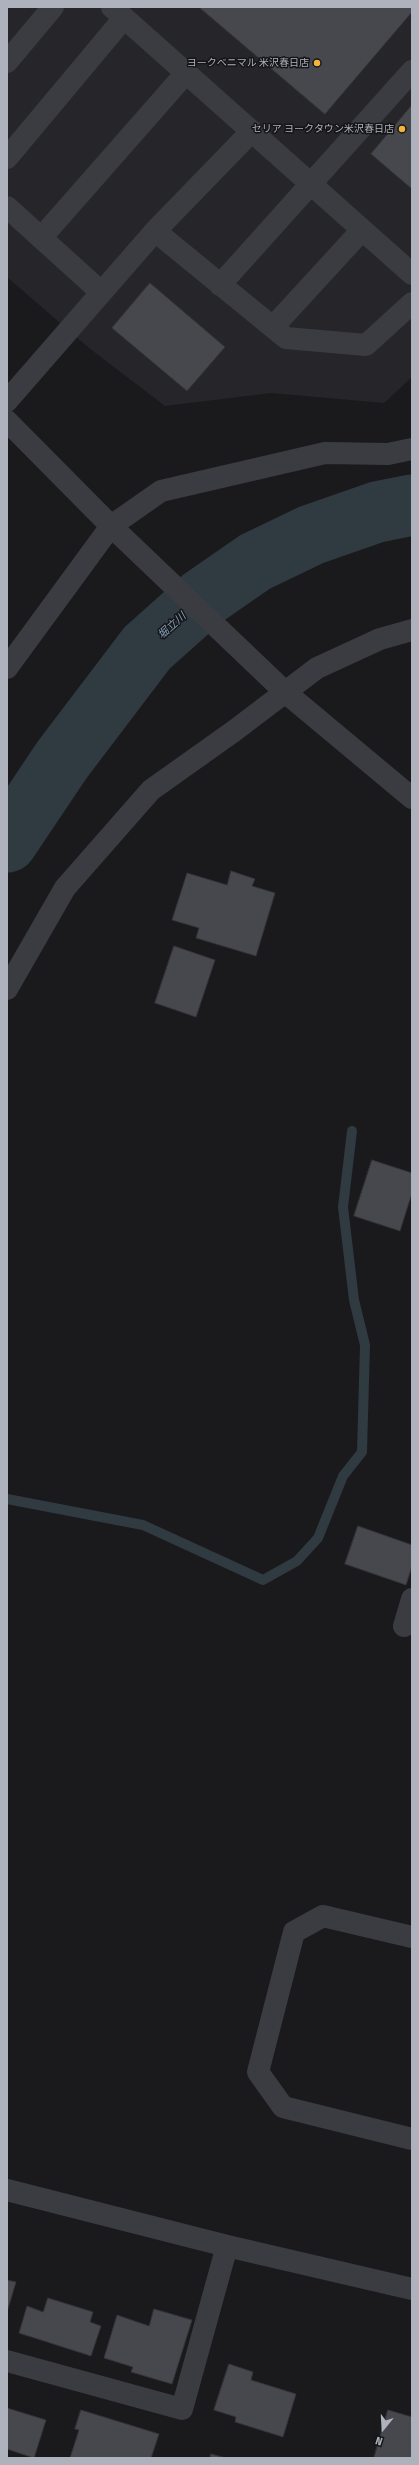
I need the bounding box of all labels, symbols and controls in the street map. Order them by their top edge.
place label: ヨークベニマル 米沢春日店 [187,57,309,69]
marker: ヨークベニマル 米沢春日店 [312,58,322,68]
place label: セリア ヨークタウン米沢春日店 [252,123,394,135]
marker: セリア ヨークタウン米沢春日店 [397,124,407,134]
water label: 堀立川 [155,610,189,642]
north arrow [363,2409,403,2449]
text: N [374,2434,384,2448]

